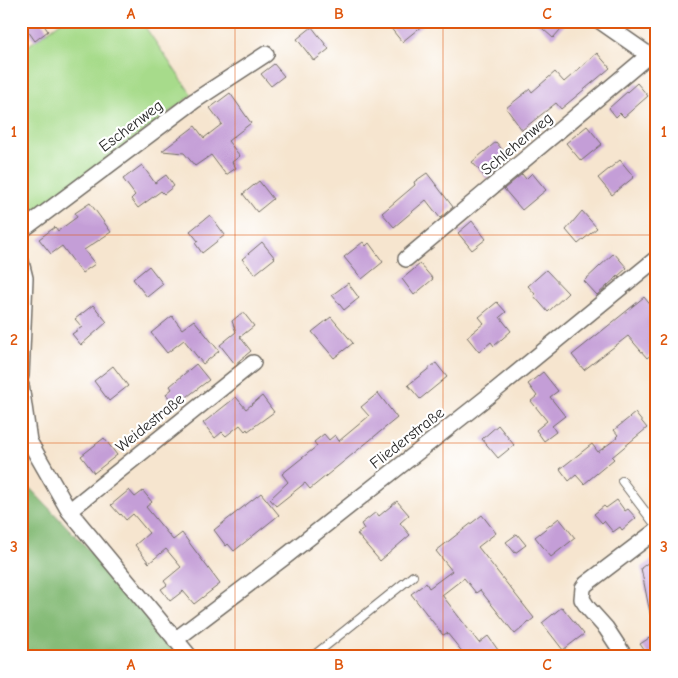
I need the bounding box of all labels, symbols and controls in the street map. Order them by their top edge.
text: A [127,5,136,23]
text: B [334,5,344,23]
text: C [542,5,552,23]
street label: Eschenweg [96,96,166,156]
street label: Schlehenweg [478,109,556,179]
text: 1 [11,123,17,141]
text: 1 [661,123,667,141]
text: 2 [10,331,18,349]
text: 2 [660,331,668,349]
street label: Weidestraße [112,390,188,456]
street label: Fliederstraße [366,403,448,473]
text: 3 [10,538,18,556]
text: 3 [660,538,668,556]
text: A [127,656,136,674]
text: B [334,656,344,674]
text: C [542,656,552,674]

